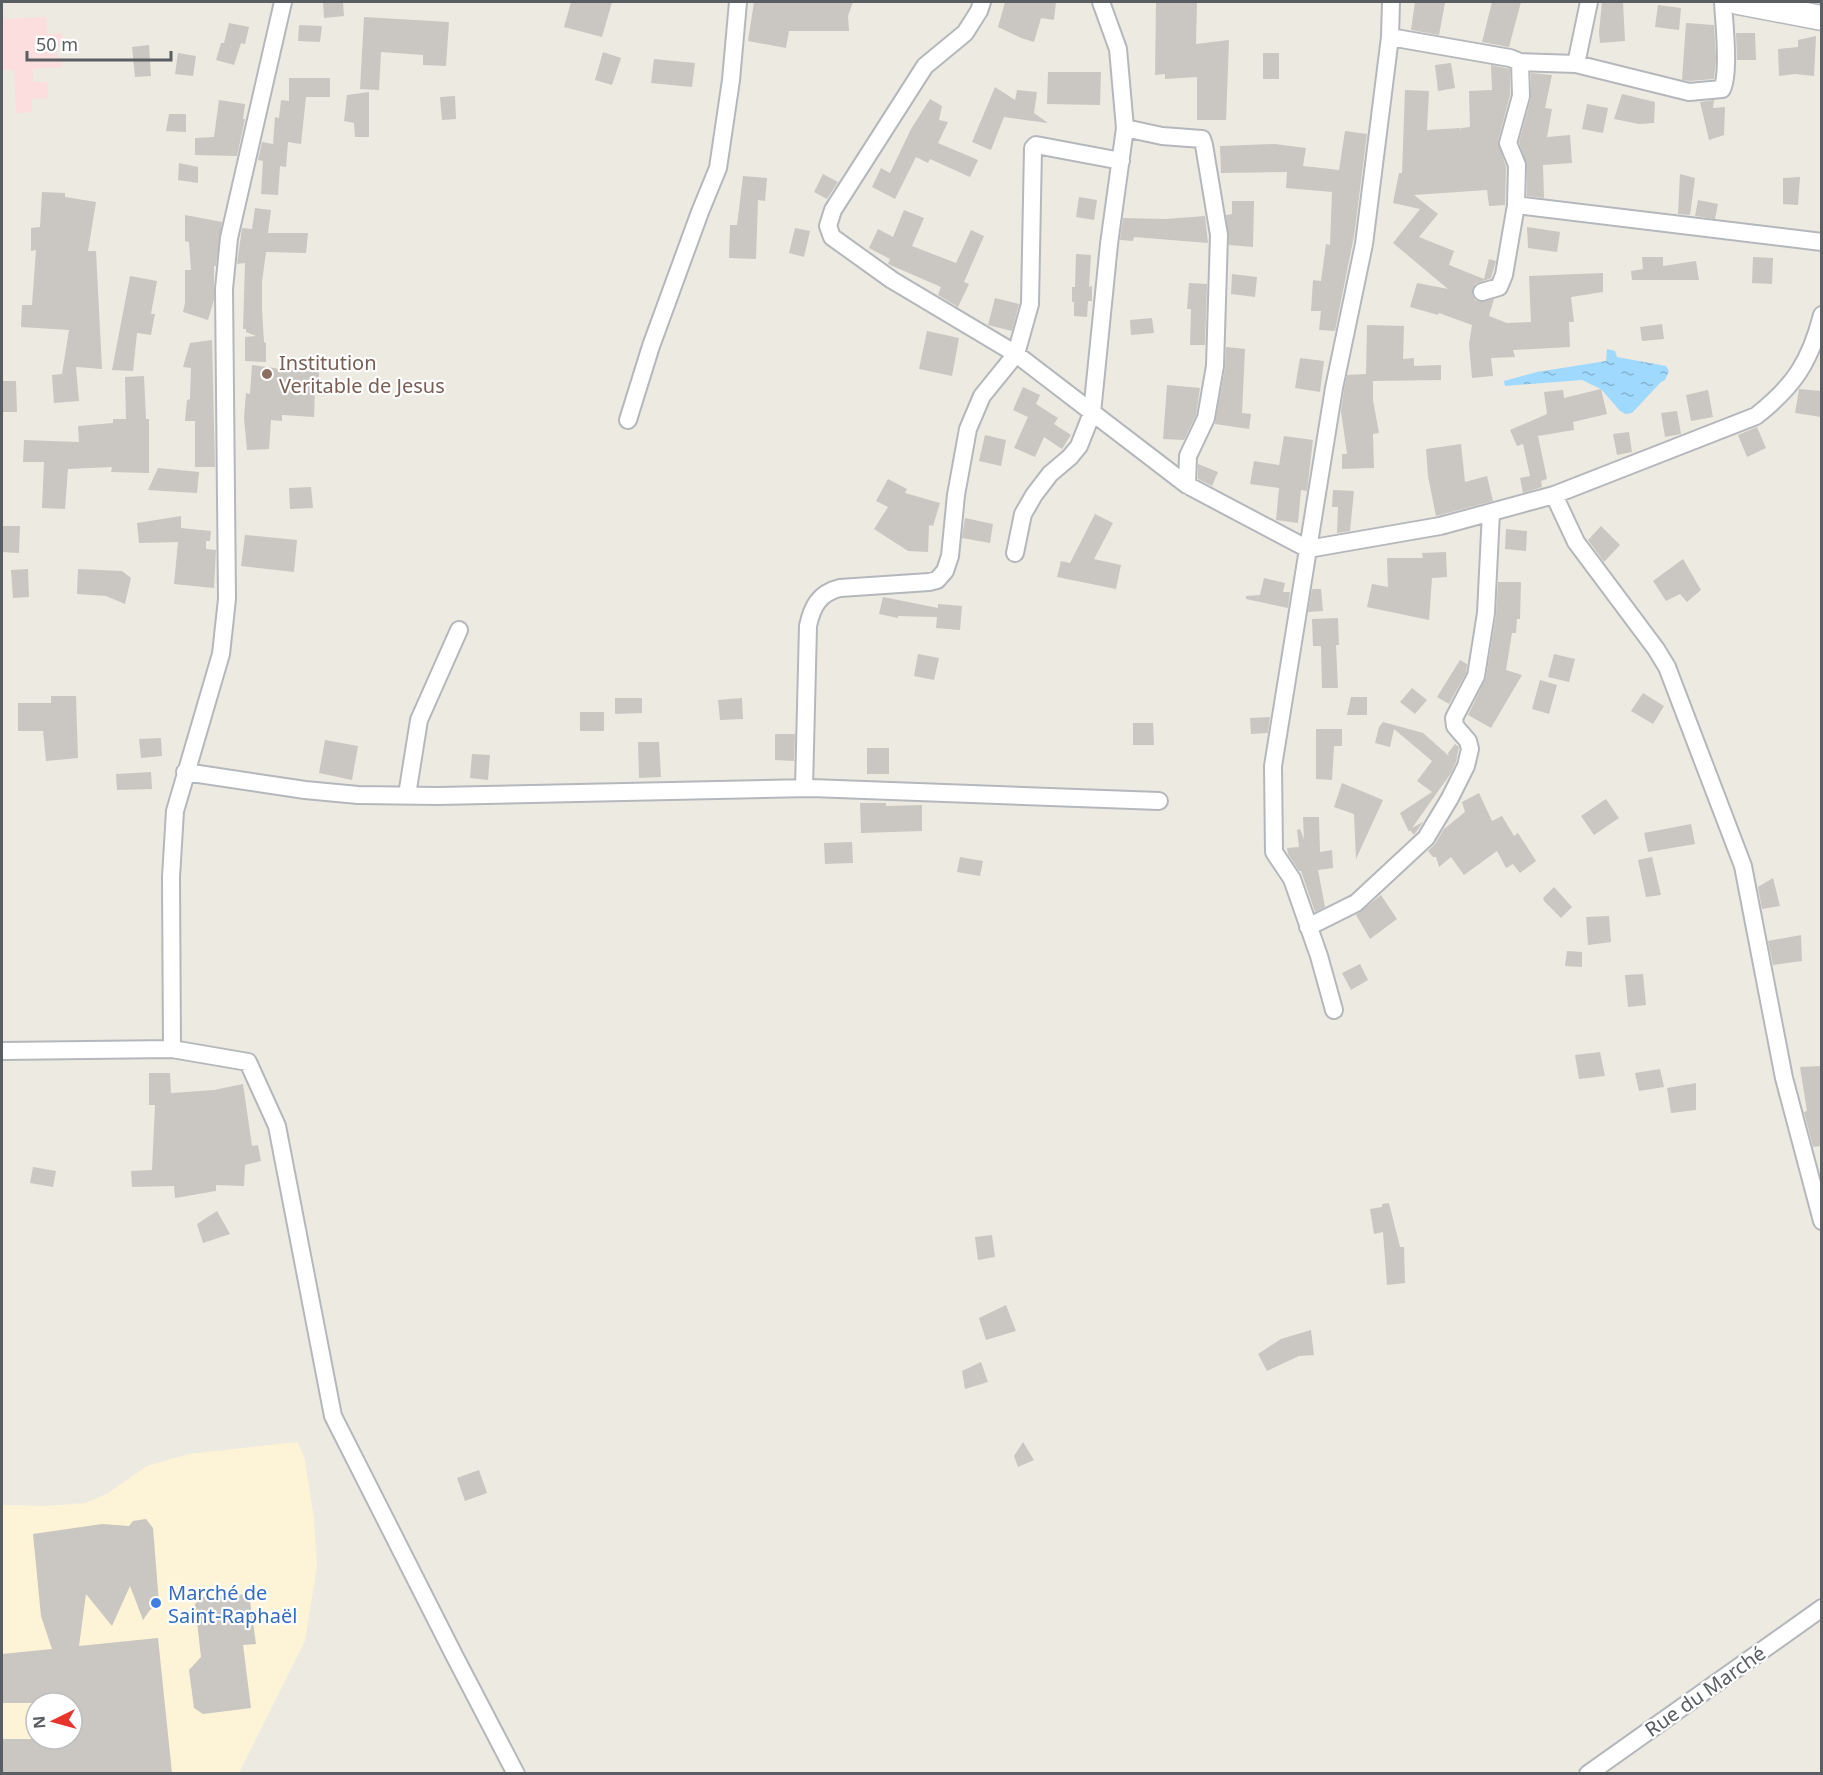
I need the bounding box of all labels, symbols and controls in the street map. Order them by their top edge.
scale bar [27,24,171,62]
text: 50 m [36,32,78,56]
place label: Institution Veritable de Jesus [279,349,445,399]
marker: Institution Veritable de Jesus [260,367,274,381]
place label: Marché de Saint-Raphaël [168,1579,297,1629]
marker: Marché de Saint-Raphaël [149,1596,163,1610]
street label: Rue du Marché [1639,1639,1771,1743]
north arrow [24,1691,84,1751]
text: N [28,1715,51,1730]

